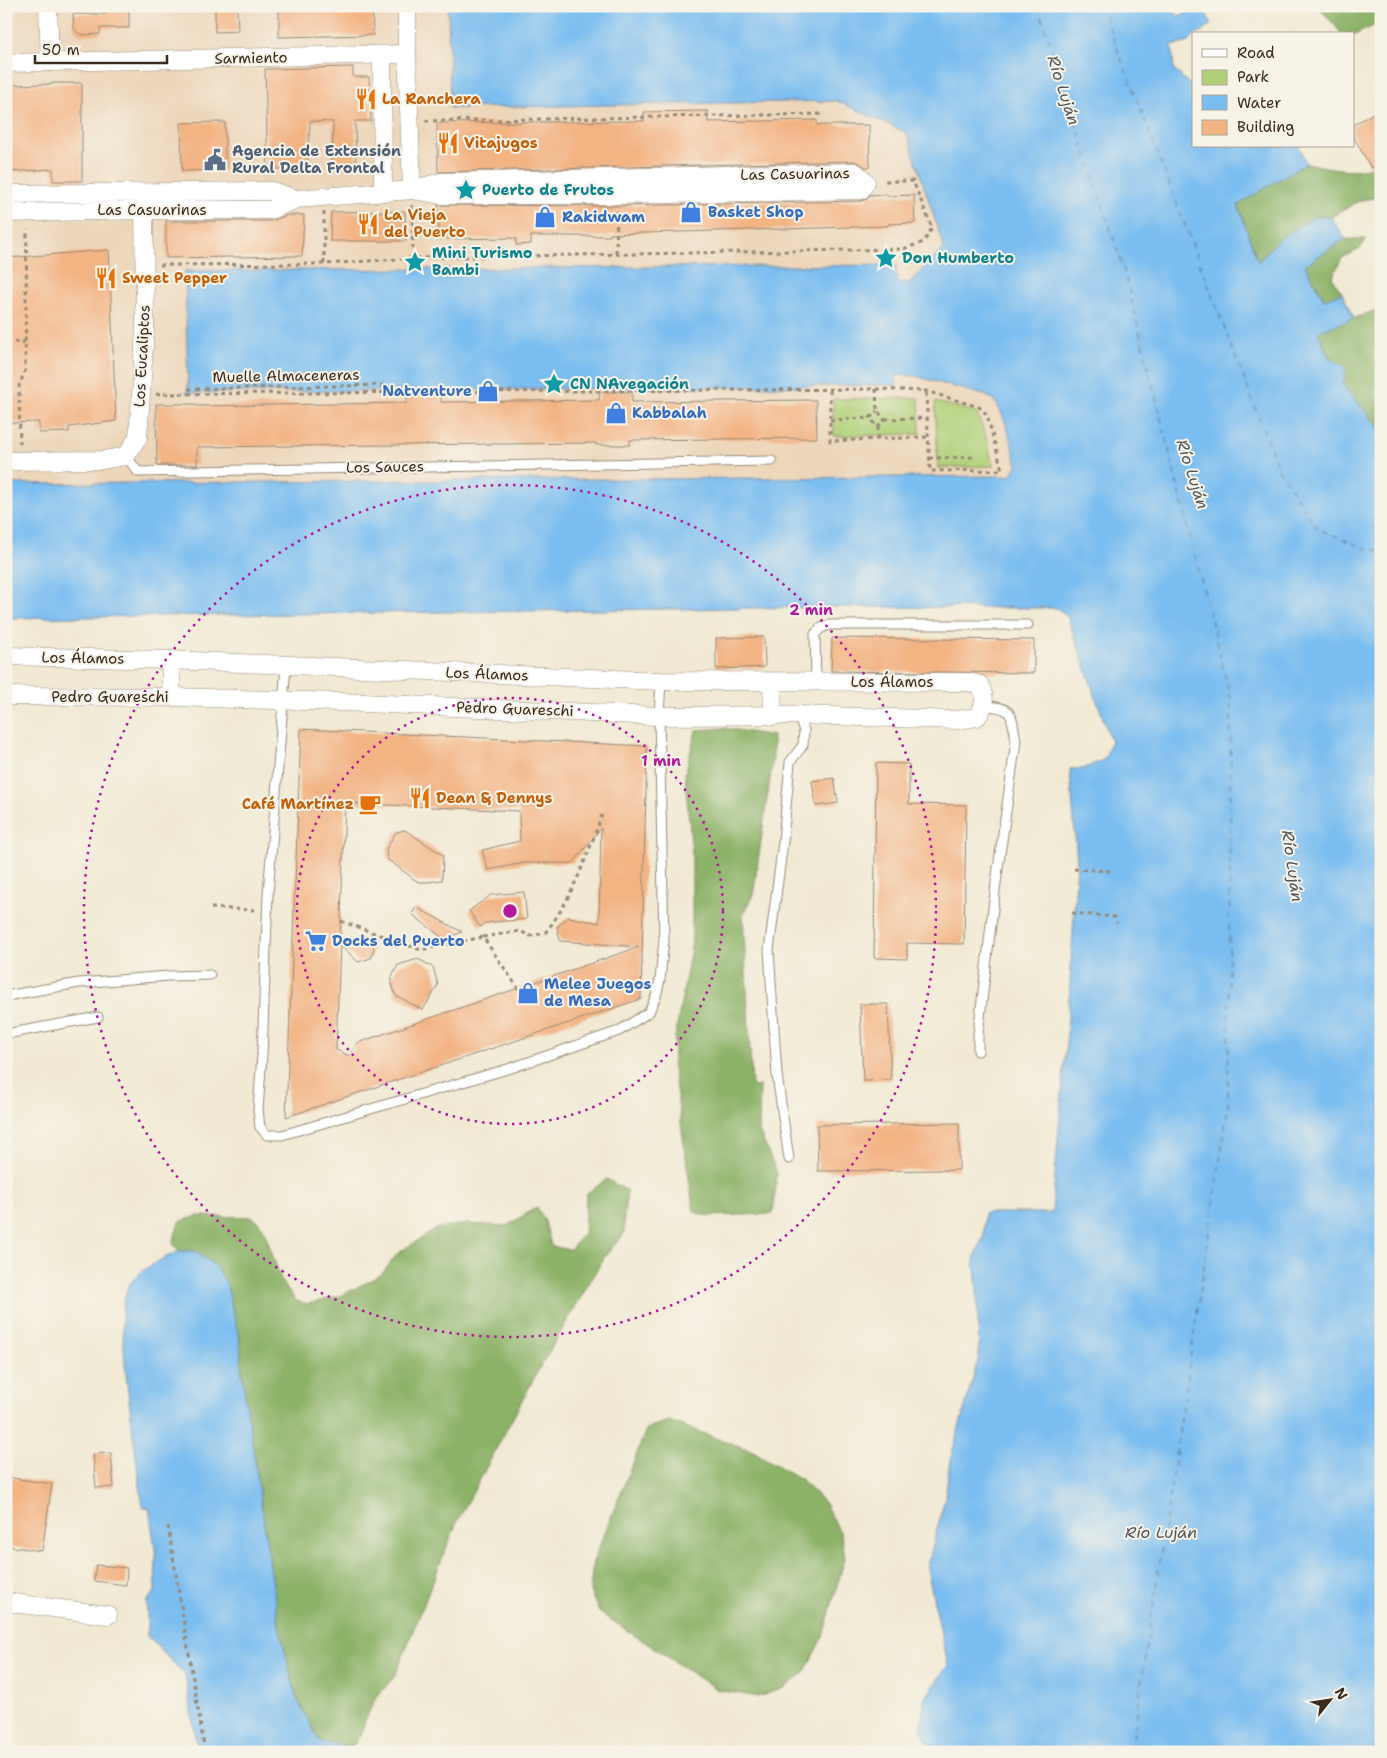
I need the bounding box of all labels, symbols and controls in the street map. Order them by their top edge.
scale bar [35,32,168,64]
legend [1192,32,1354,148]
text: 50 m [42,40,80,60]
text: Road [1237,43,1275,63]
street label: Sarmiento [214,47,288,69]
water label: Río Luján [1042,53,1085,128]
text: Park [1237,67,1269,87]
restaurant icon: La Ranchera [353,86,379,112]
place label: La Ranchera [382,89,481,109]
text: Water [1237,93,1281,113]
text: Building [1237,117,1294,137]
restaurant icon: Vitajugos [435,130,461,156]
place label: Vitajugos [464,133,538,153]
place label: Agencia de Extensión Rural Delta Frontal [232,141,401,178]
public building icon: Agencia de Extensión Rural Delta Frontal [202,147,228,173]
street label: Las Casuarinas [740,163,850,185]
place icon: Puerto de Frutos [453,177,479,203]
place label: Puerto de Frutos [482,180,614,200]
shop icon: Basket Shop [678,199,704,225]
street label: Las Casuarinas [97,200,207,220]
place label: Basket Shop [708,202,803,222]
shop icon: Rakidwam [532,204,558,230]
place label: La Vieja del Puerto [384,205,466,242]
place label: Rakidwam [562,207,645,227]
restaurant icon: La Vieja del Puerto [355,211,381,237]
place label: Mini Turismo Bambi [432,243,533,280]
place icon: Don Humberto [873,245,899,271]
place label: Don Humberto [902,248,1014,268]
place icon: Mini Turismo Bambi [402,249,428,275]
restaurant icon: Sweet Pepper [93,265,119,291]
place label: Sweet Pepper [122,268,227,288]
street label: Los Eucaliptos [129,304,155,408]
street label: Muelle Almaceneras [212,365,360,387]
place icon: CN NAvegación [541,371,567,397]
place label: CN NAvegación [570,374,689,394]
shop icon: Natventure [475,378,501,404]
place label: Natventure [382,381,472,401]
shop icon: Kabbalah [603,400,629,426]
place label: Kabbalah [632,403,707,423]
water label: Río Luján [1171,437,1214,512]
street label: Los Sauces [346,456,424,478]
text: 2 min [789,600,833,620]
street label: Los Álamos [41,646,125,669]
street label: Los Álamos [445,662,529,685]
street label: Los Álamos [850,671,934,692]
street label: Pedro Guareschi [51,687,169,707]
street label: Pedro Guareschi [456,697,574,721]
text: 1 min [641,751,681,771]
restaurant icon: Dean & Dennys [407,785,433,811]
place label: Dean & Dennys [436,788,552,808]
cafe icon: Café Martínez [357,791,383,817]
place label: Café Martínez [242,794,354,814]
water label: Río Luján [1277,829,1308,903]
centre of rings [501,902,519,920]
supermarket icon: Docks del Puerto [303,928,329,954]
place label: Docks del Puerto [332,931,465,951]
place label: Melee Juegos de Mesa [544,974,652,1011]
shop icon: Melee Juegos de Mesa [515,980,541,1006]
water label: Río Luján [1125,1522,1197,1543]
north arrow [1304,1676,1354,1726]
text: N [1331,1684,1352,1703]

